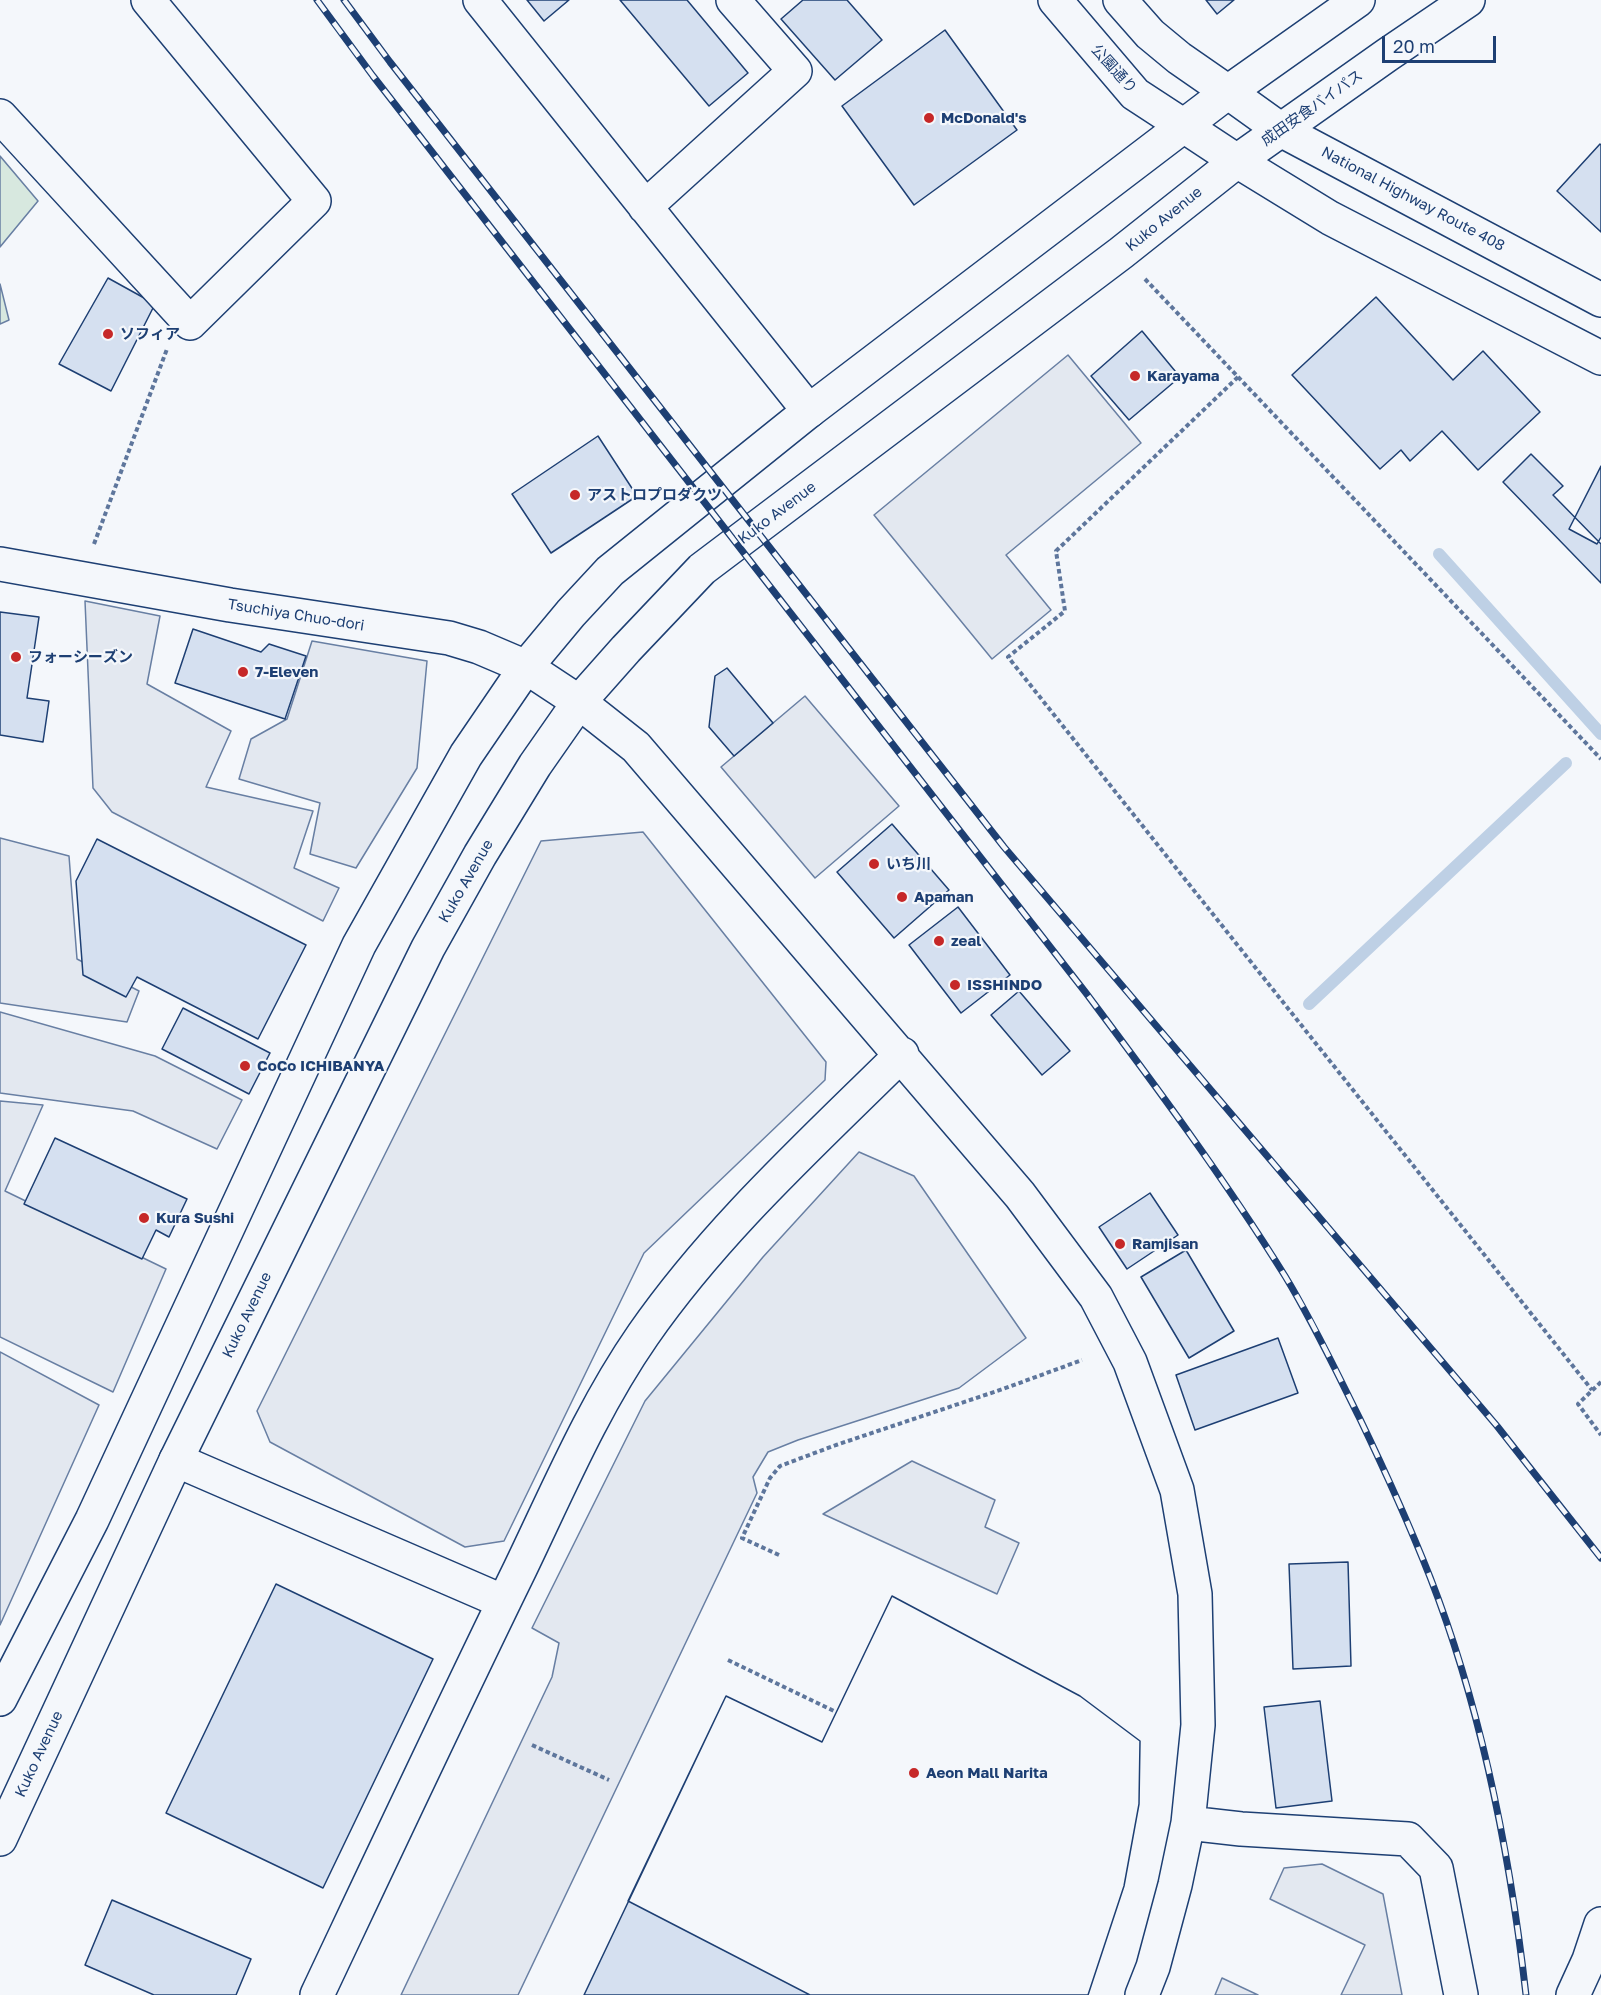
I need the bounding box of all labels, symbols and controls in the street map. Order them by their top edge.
scale bar [1385,24,1499,62]
text: 20 m [1393,35,1435,57]
street label: 公園通り [1087,41,1141,97]
street label: 成田安食バイパス [1258,66,1366,150]
place label: McDonald's [941,109,1027,127]
marker: McDonald's [922,111,936,125]
street label: National Highway Route 408 [1318,143,1508,255]
street label: Kuko Avenue [1122,183,1206,255]
place label: ソフィア [120,325,180,343]
marker: ソフィア [101,327,115,341]
place label: Karayama [1147,367,1220,385]
marker: Karayama [1128,369,1142,383]
street label: Kuko Avenue [734,478,820,548]
place label: アストロプロダクツ [587,486,722,504]
marker: アストロプロダクツ [568,488,582,502]
street label: Tsuchiya Chuo-dori [226,595,366,635]
place label: フォーシーズン [28,648,133,666]
marker: フォーシーズン [9,650,23,664]
place label: 7-Eleven [255,663,318,681]
marker: 7-Eleven [236,665,250,679]
street label: Kuko Avenue [435,836,497,926]
place label: いち川 [886,855,931,873]
marker: いち川 [867,857,881,871]
place label: Apaman [914,888,973,906]
marker: Apaman [895,890,909,904]
place label: zeal [951,932,981,950]
marker: zeal [932,934,946,948]
place label: ISSHINDO [967,976,1042,994]
marker: ISSHINDO [948,978,962,992]
place label: CoCo ICHIBANYA [257,1057,385,1075]
marker: CoCo ICHIBANYA [238,1059,252,1073]
place label: Kura Sushi [156,1209,234,1227]
marker: Kura Sushi [137,1211,151,1225]
place label: Ramjisan [1132,1235,1198,1253]
marker: Ramjisan [1113,1237,1127,1251]
street label: Kuko Avenue [219,1269,275,1361]
street label: Kuko Avenue [11,1708,67,1800]
place label: Aeon Mall Narita [926,1764,1048,1782]
marker: Aeon Mall Narita [907,1766,921,1780]

